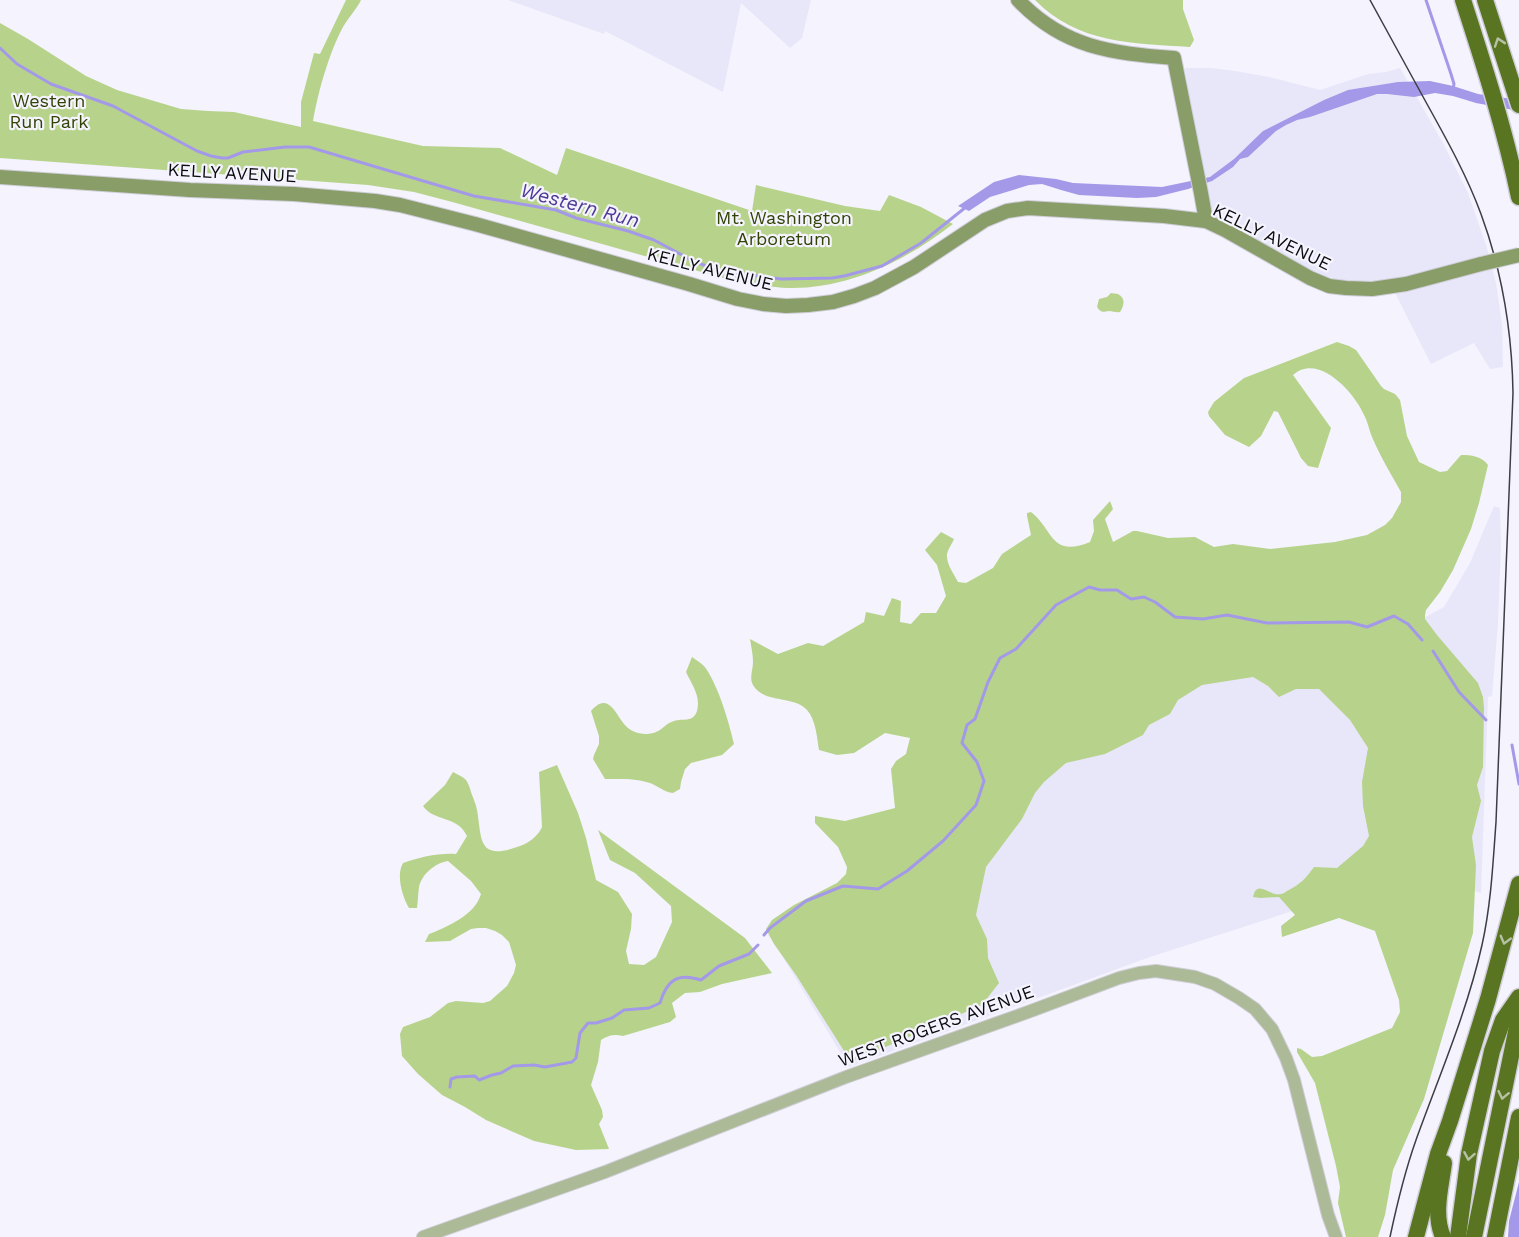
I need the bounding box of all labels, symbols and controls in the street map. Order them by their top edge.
one-way arrow [1494,37,1506,48]
park label: Western Run Park [10,90,88,132]
street label: KELLY AVENUE [167,159,297,186]
water label: Western Run [518,178,642,232]
street label: KELLY AVENUE [1210,199,1335,274]
park label: Mt. Washington Arboretum [716,207,852,249]
street label: KELLY AVENUE [645,243,775,294]
one-way arrow [1499,935,1512,945]
street label: WEST ROGERS AVENUE [835,980,1036,1071]
one-way arrow [1497,1089,1510,1099]
one-way arrow [1463,1151,1476,1161]

